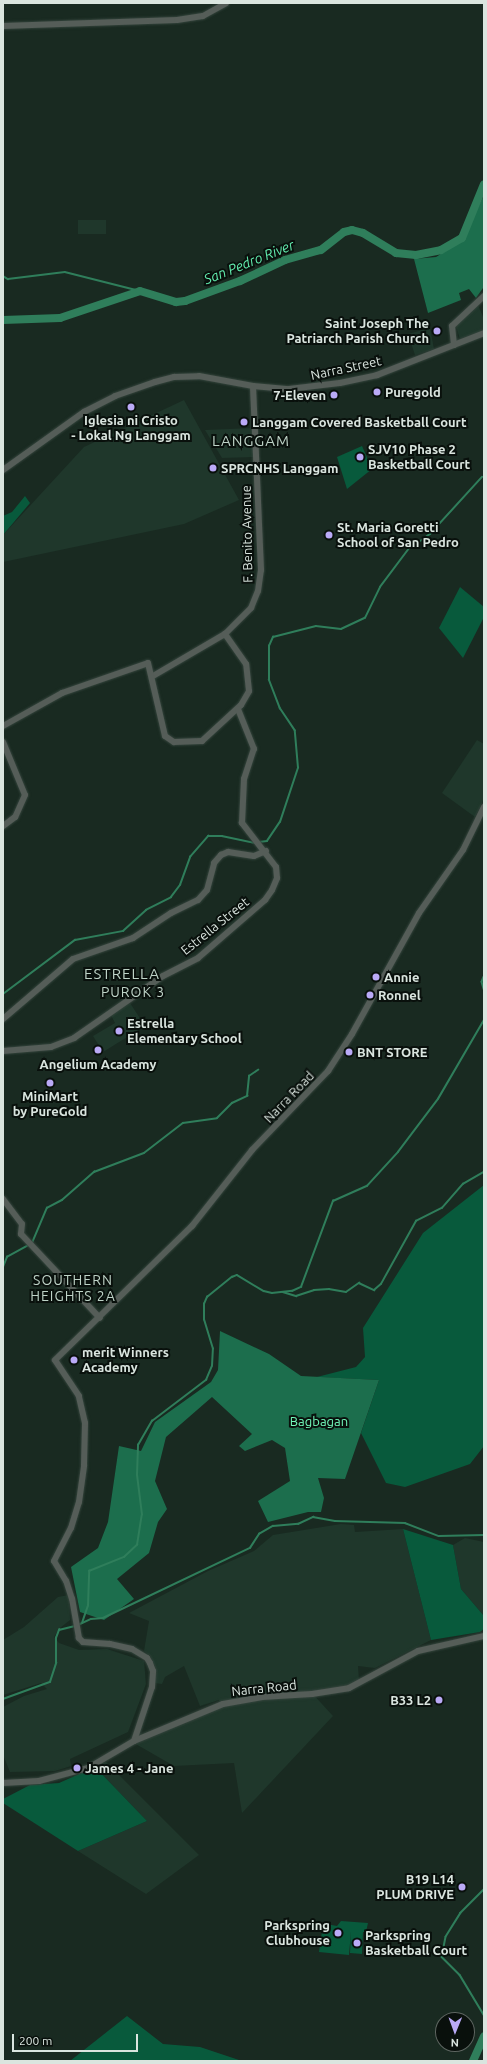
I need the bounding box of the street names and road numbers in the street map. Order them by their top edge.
street label: Narra Street [309,353,383,383]
street label: F. Benito Avenue [238,485,256,583]
street label: Estrella Street [178,894,252,958]
street label: Narra Road [261,1068,317,1126]
street label: Narra Road [231,1677,297,1699]

